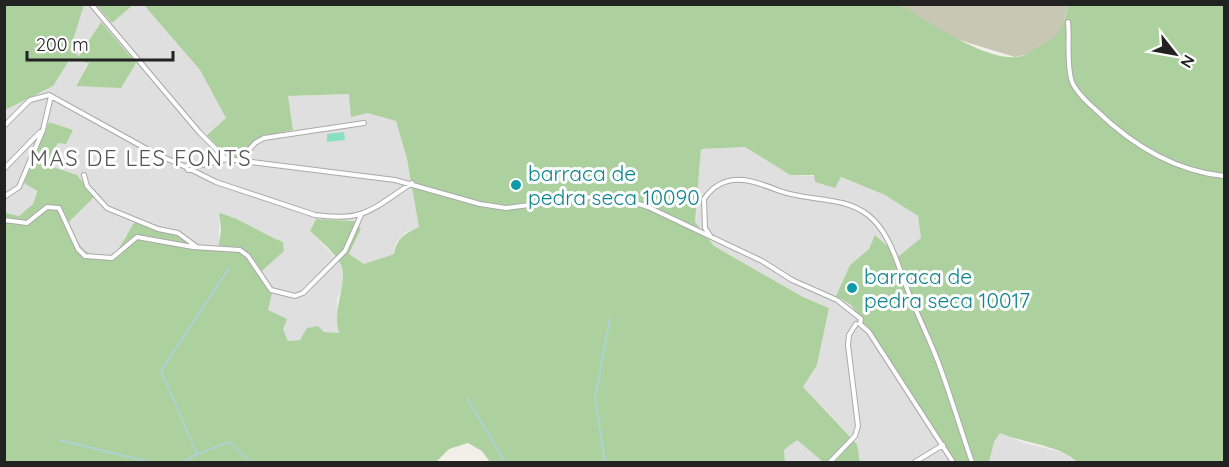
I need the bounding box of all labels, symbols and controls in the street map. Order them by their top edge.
scale bar [27,24,172,62]
north arrow [1145,24,1205,84]
text: 200 m [36,33,89,56]
text: N [1176,52,1199,72]
district label: MAS DE LES FONTS [30,144,252,172]
place label: barraca de pedra seca 10090 [528,160,700,210]
marker: barraca de pedra seca 10090 [509,178,523,192]
place label: barraca de pedra seca 10017 [864,263,1030,313]
marker: barraca de pedra seca 10017 [845,281,859,295]

